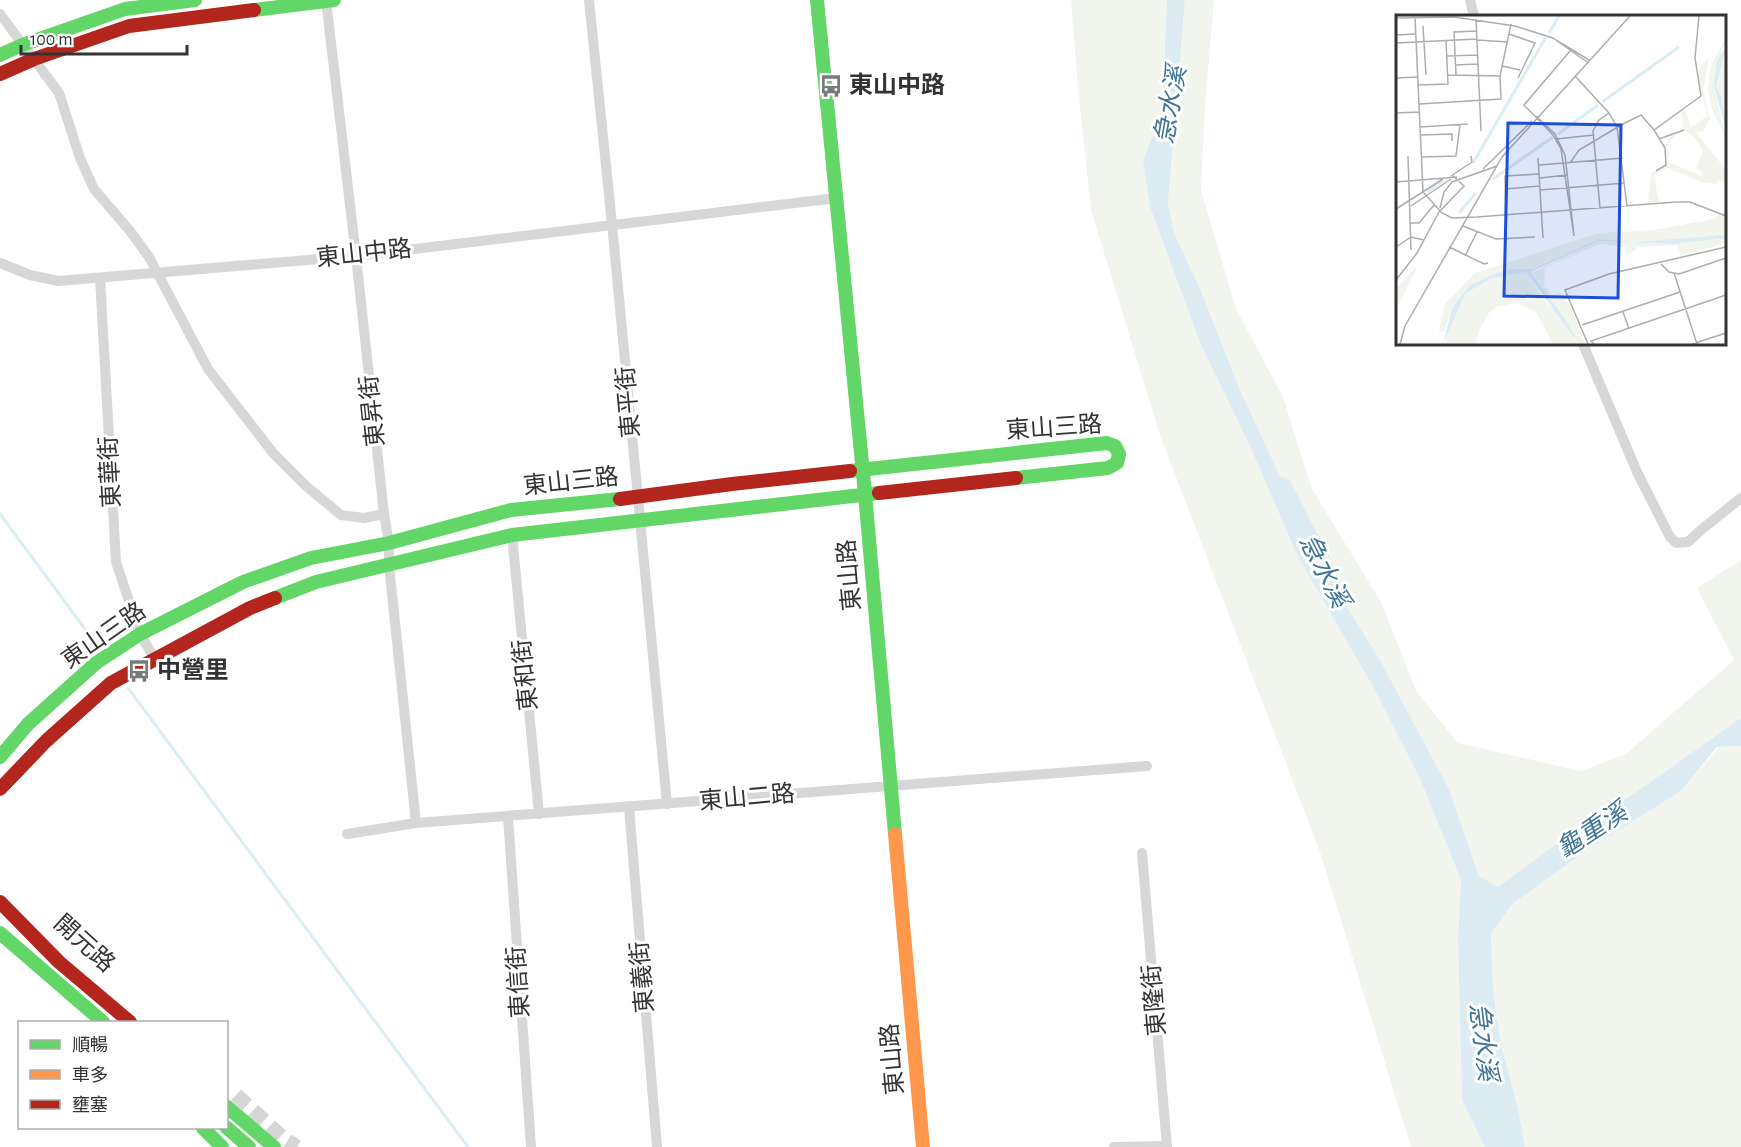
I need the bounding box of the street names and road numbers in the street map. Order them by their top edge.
street label: 東山中路 [315,235,413,271]
street label: 東平街 [612,365,644,439]
street label: 東昇街 [355,374,389,448]
street label: 東山三路 [1005,411,1103,443]
street label: 東華街 [95,435,125,509]
street label: 東山三路 [522,463,620,499]
street label: 東山路 [833,538,865,612]
street label: 東山三路 [57,597,150,673]
street label: 東和街 [508,638,542,712]
street label: 東山二路 [698,780,796,814]
street label: 開元路 [49,910,120,977]
street label: 東義街 [626,940,658,1014]
street label: 東信街 [503,945,533,1019]
street label: 東隆街 [1138,963,1170,1037]
street label: 東山路 [876,1022,908,1096]

